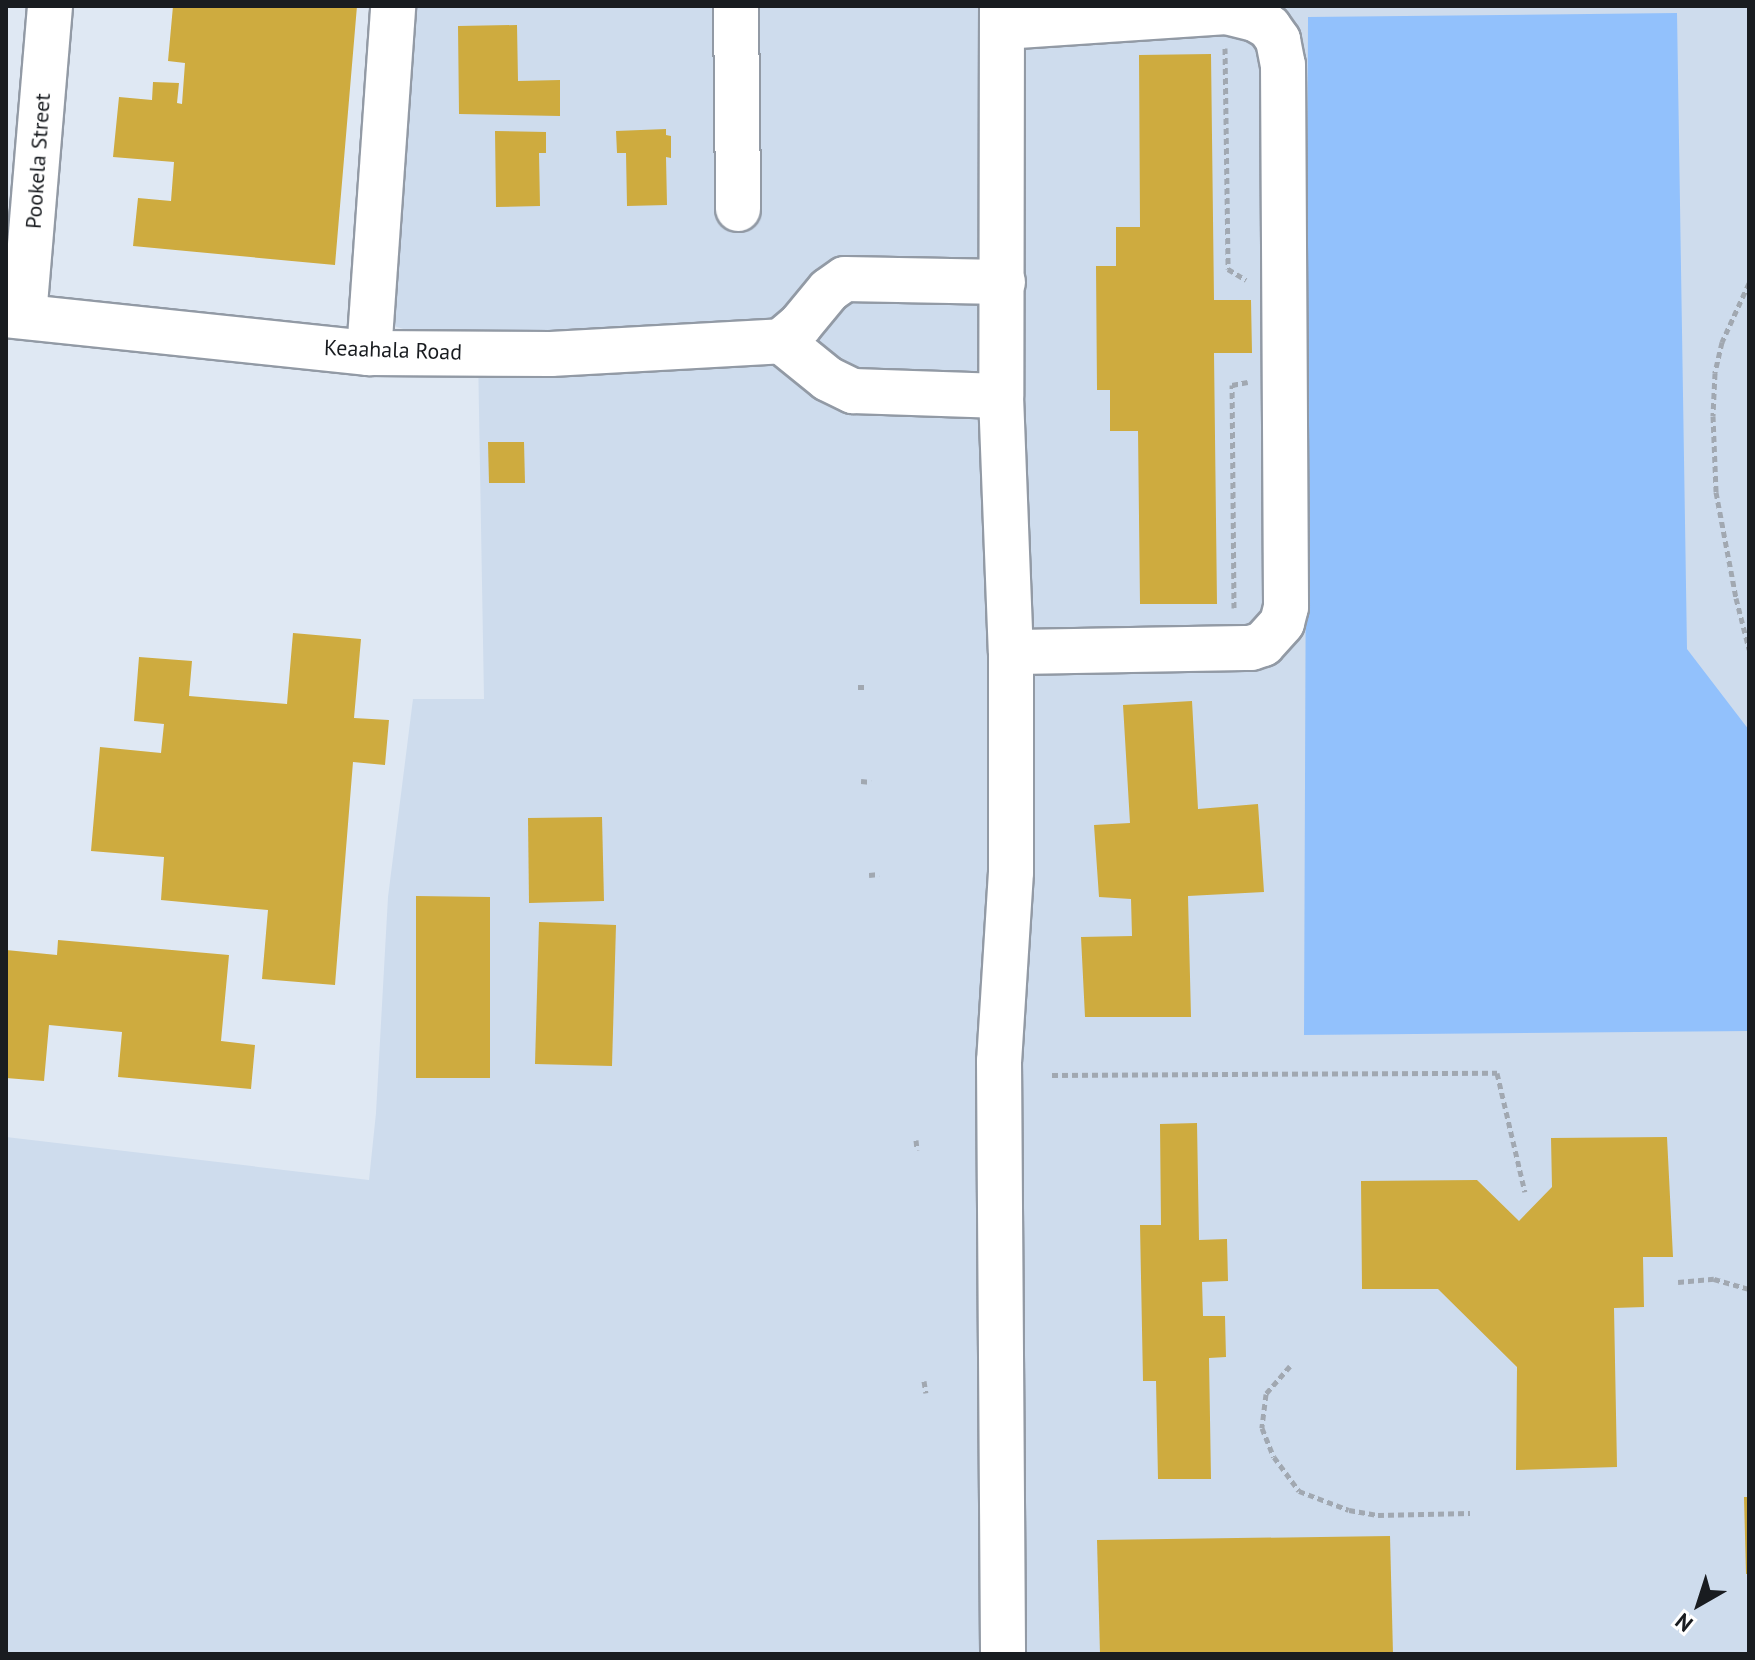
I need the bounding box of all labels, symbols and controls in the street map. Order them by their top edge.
street label: Pookela Street [20,92,56,230]
street label: Keaahala Road [324,334,462,366]
north arrow [1659,1564,1739,1644]
text: N [1669,1607,1698,1638]

